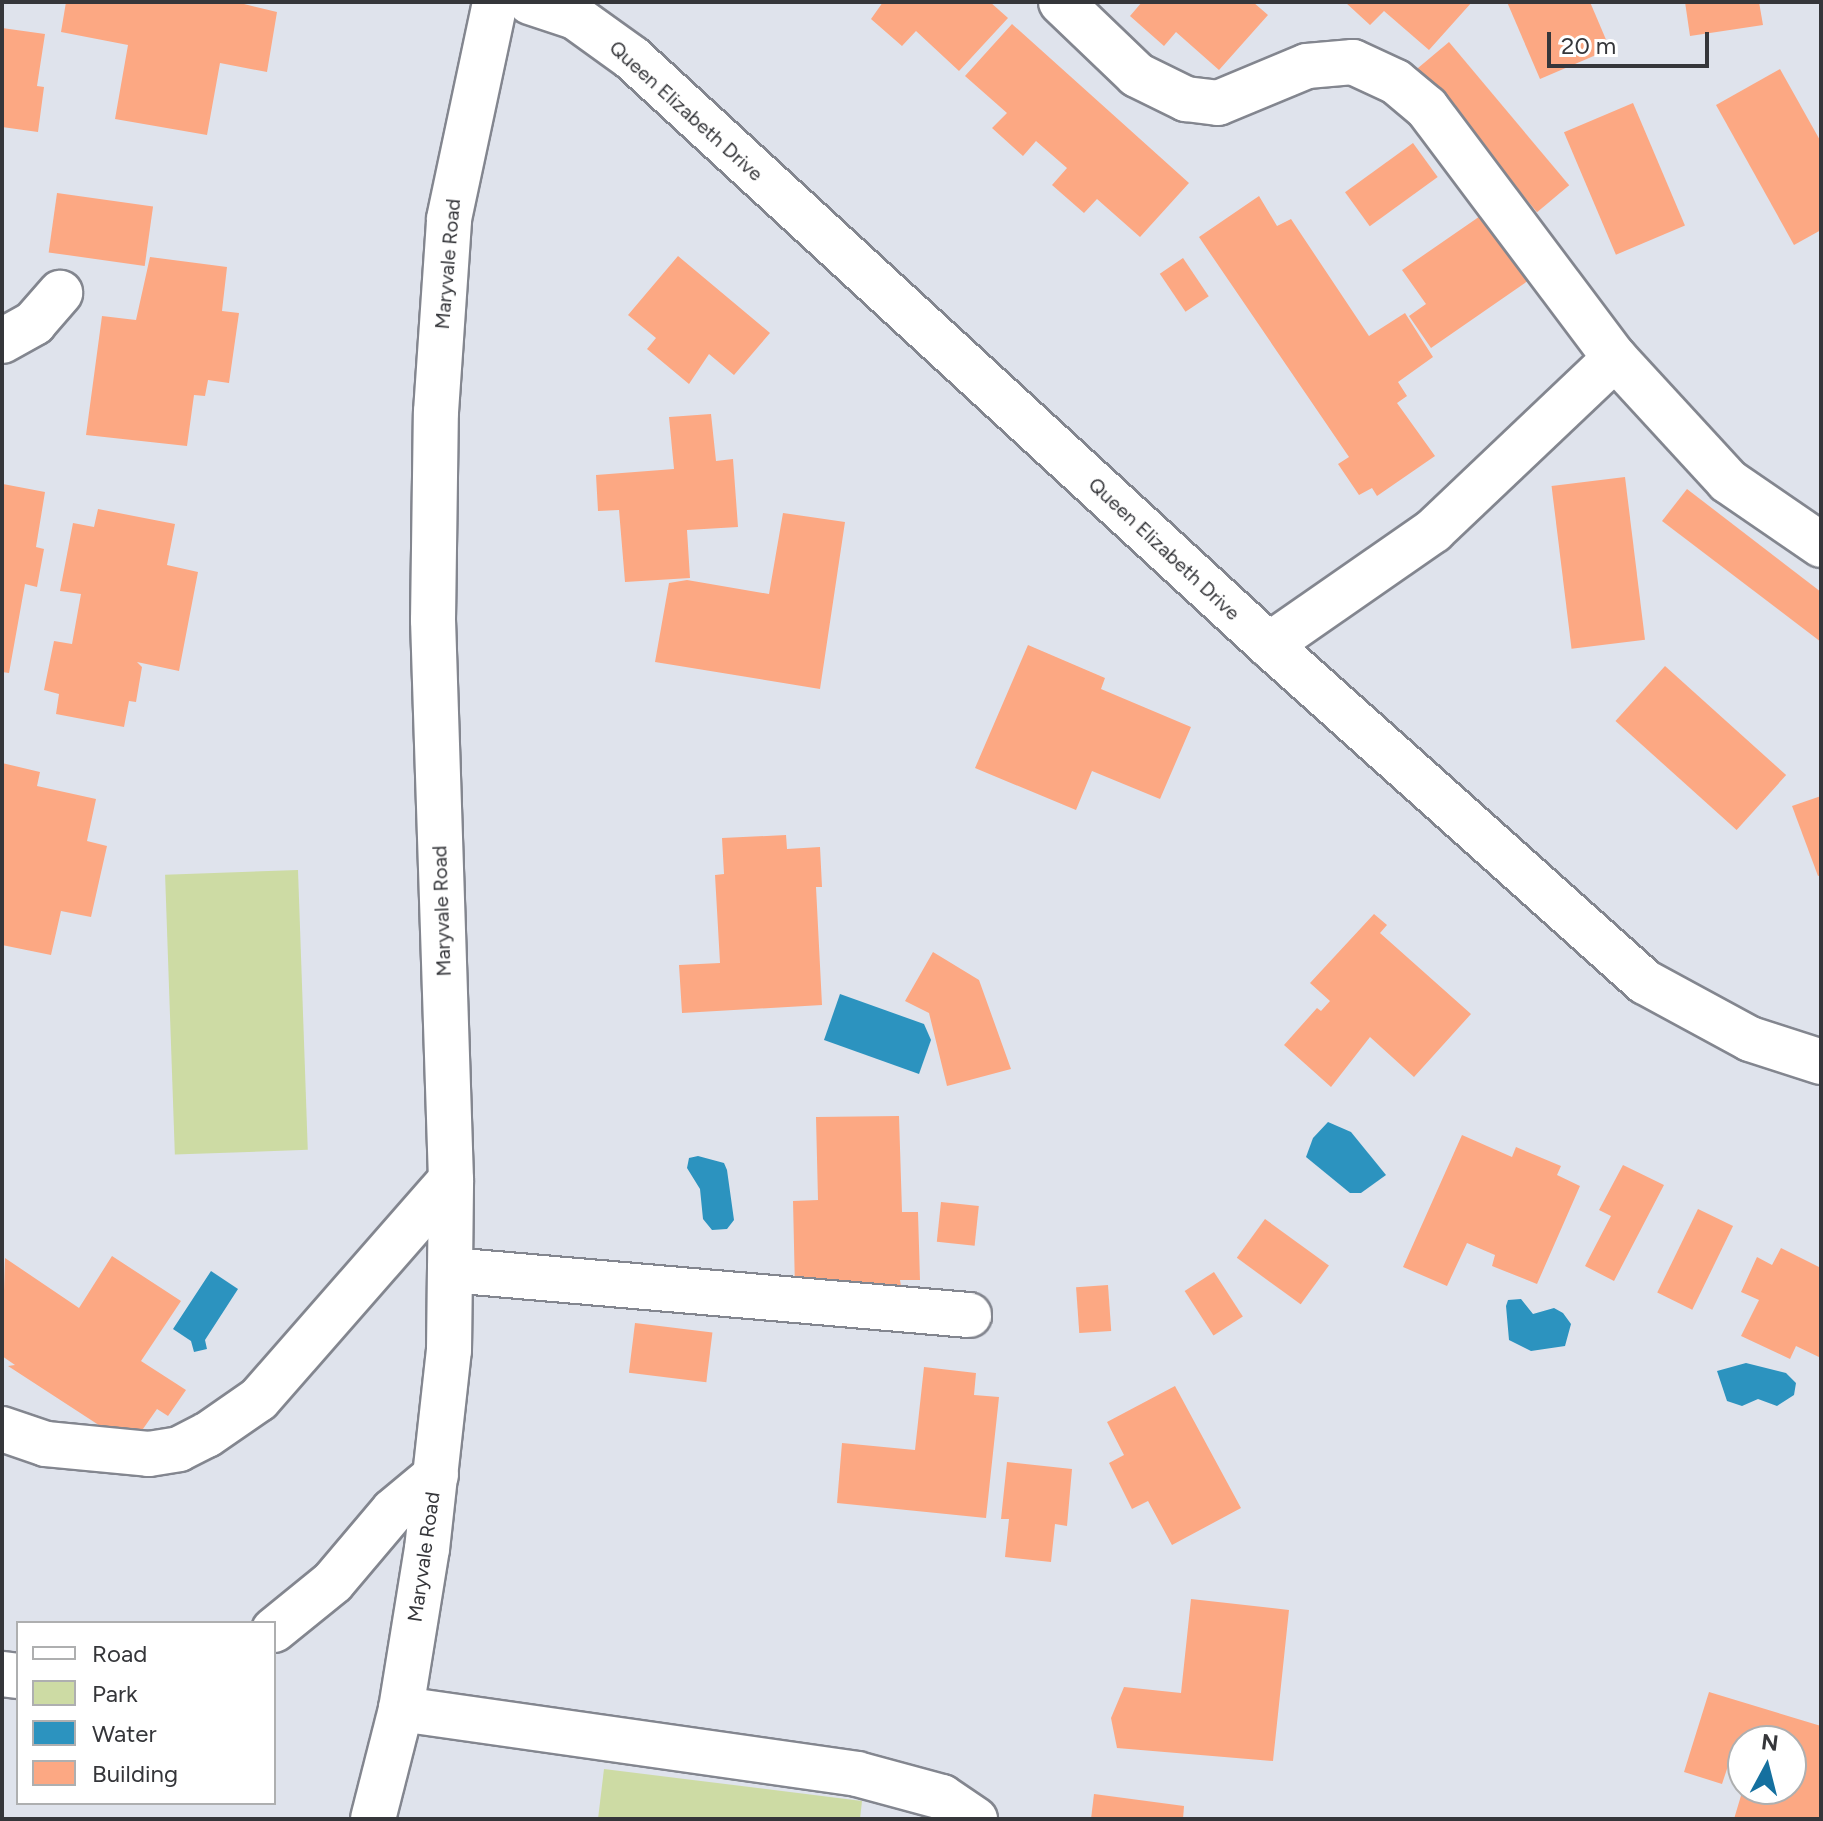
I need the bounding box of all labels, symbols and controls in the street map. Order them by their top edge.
scale bar [1551,16,1713,66]
text: 20 m [1561,31,1616,60]
street label: Queen Elizabeth Drive [604,36,768,186]
street label: Maryvale Road [430,198,466,330]
street label: Queen Elizabeth Drive [1083,473,1245,625]
street label: Maryvale Road [428,845,456,977]
street label: Maryvale Road [403,1490,445,1624]
legend [16,1621,276,1805]
text: Road [92,1639,147,1668]
text: Park [92,1679,138,1708]
text: Water [92,1719,157,1748]
north arrow [1727,1725,1807,1805]
text: N [1760,1728,1780,1757]
text: Building [92,1759,178,1788]

